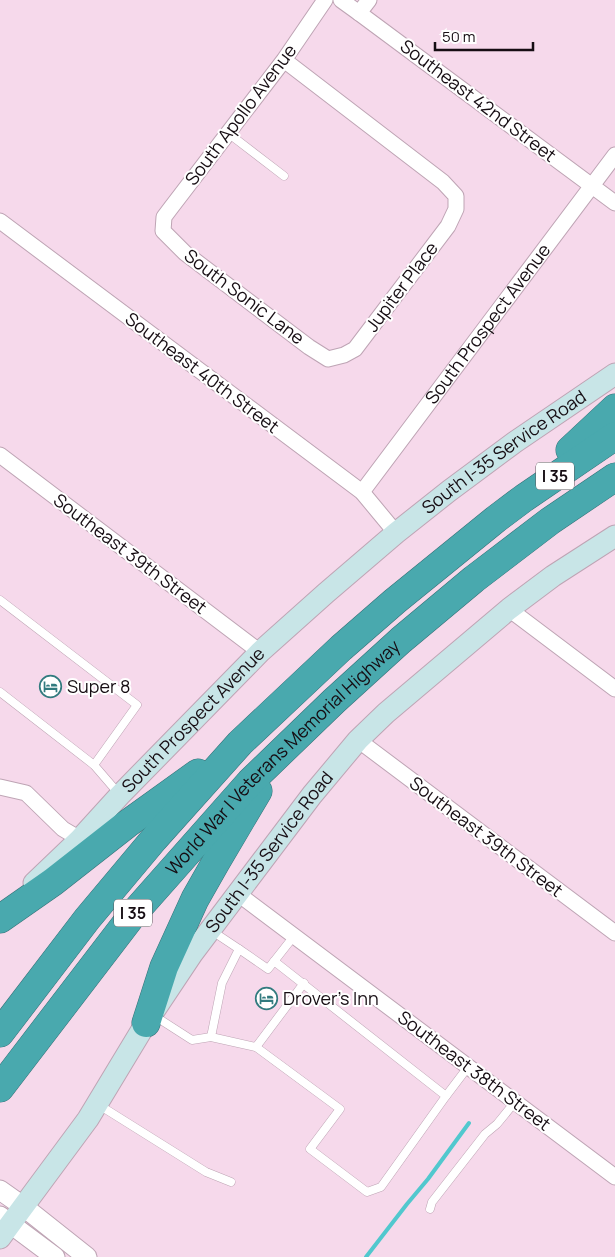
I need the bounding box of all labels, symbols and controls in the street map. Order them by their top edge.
scale bar [435,20,532,52]
text: 50 m [442,26,476,47]
street label: Southeast 42nd Street [396,34,562,167]
street label: South Apollo Avenue [179,39,301,190]
street label: Jupiter Place [360,237,443,336]
street label: South Prospect Avenue [419,238,555,409]
street label: South Sonic Lane [180,243,310,349]
street label: Southeast 40th Street [121,306,284,438]
street label: South I-35 Service Road [417,384,590,519]
road number: I 35 [536,462,574,490]
street label: Southeast 39th Street [49,488,212,619]
street label: World War I Veterans Memorial Highway [160,634,405,880]
street label: South Prospect Avenue [116,641,269,797]
place label: Super 8 [67,674,131,698]
hotel icon: Super 8 [39,675,63,699]
street label: South I-35 Service Road [199,766,338,937]
street label: Southeast 39th Street [405,771,568,902]
road number: I 35 [114,900,152,926]
place label: Drover's Inn [283,986,379,1010]
hotel icon: Drover's Inn [255,987,279,1011]
street label: Southeast 38th Street [393,1005,556,1136]

